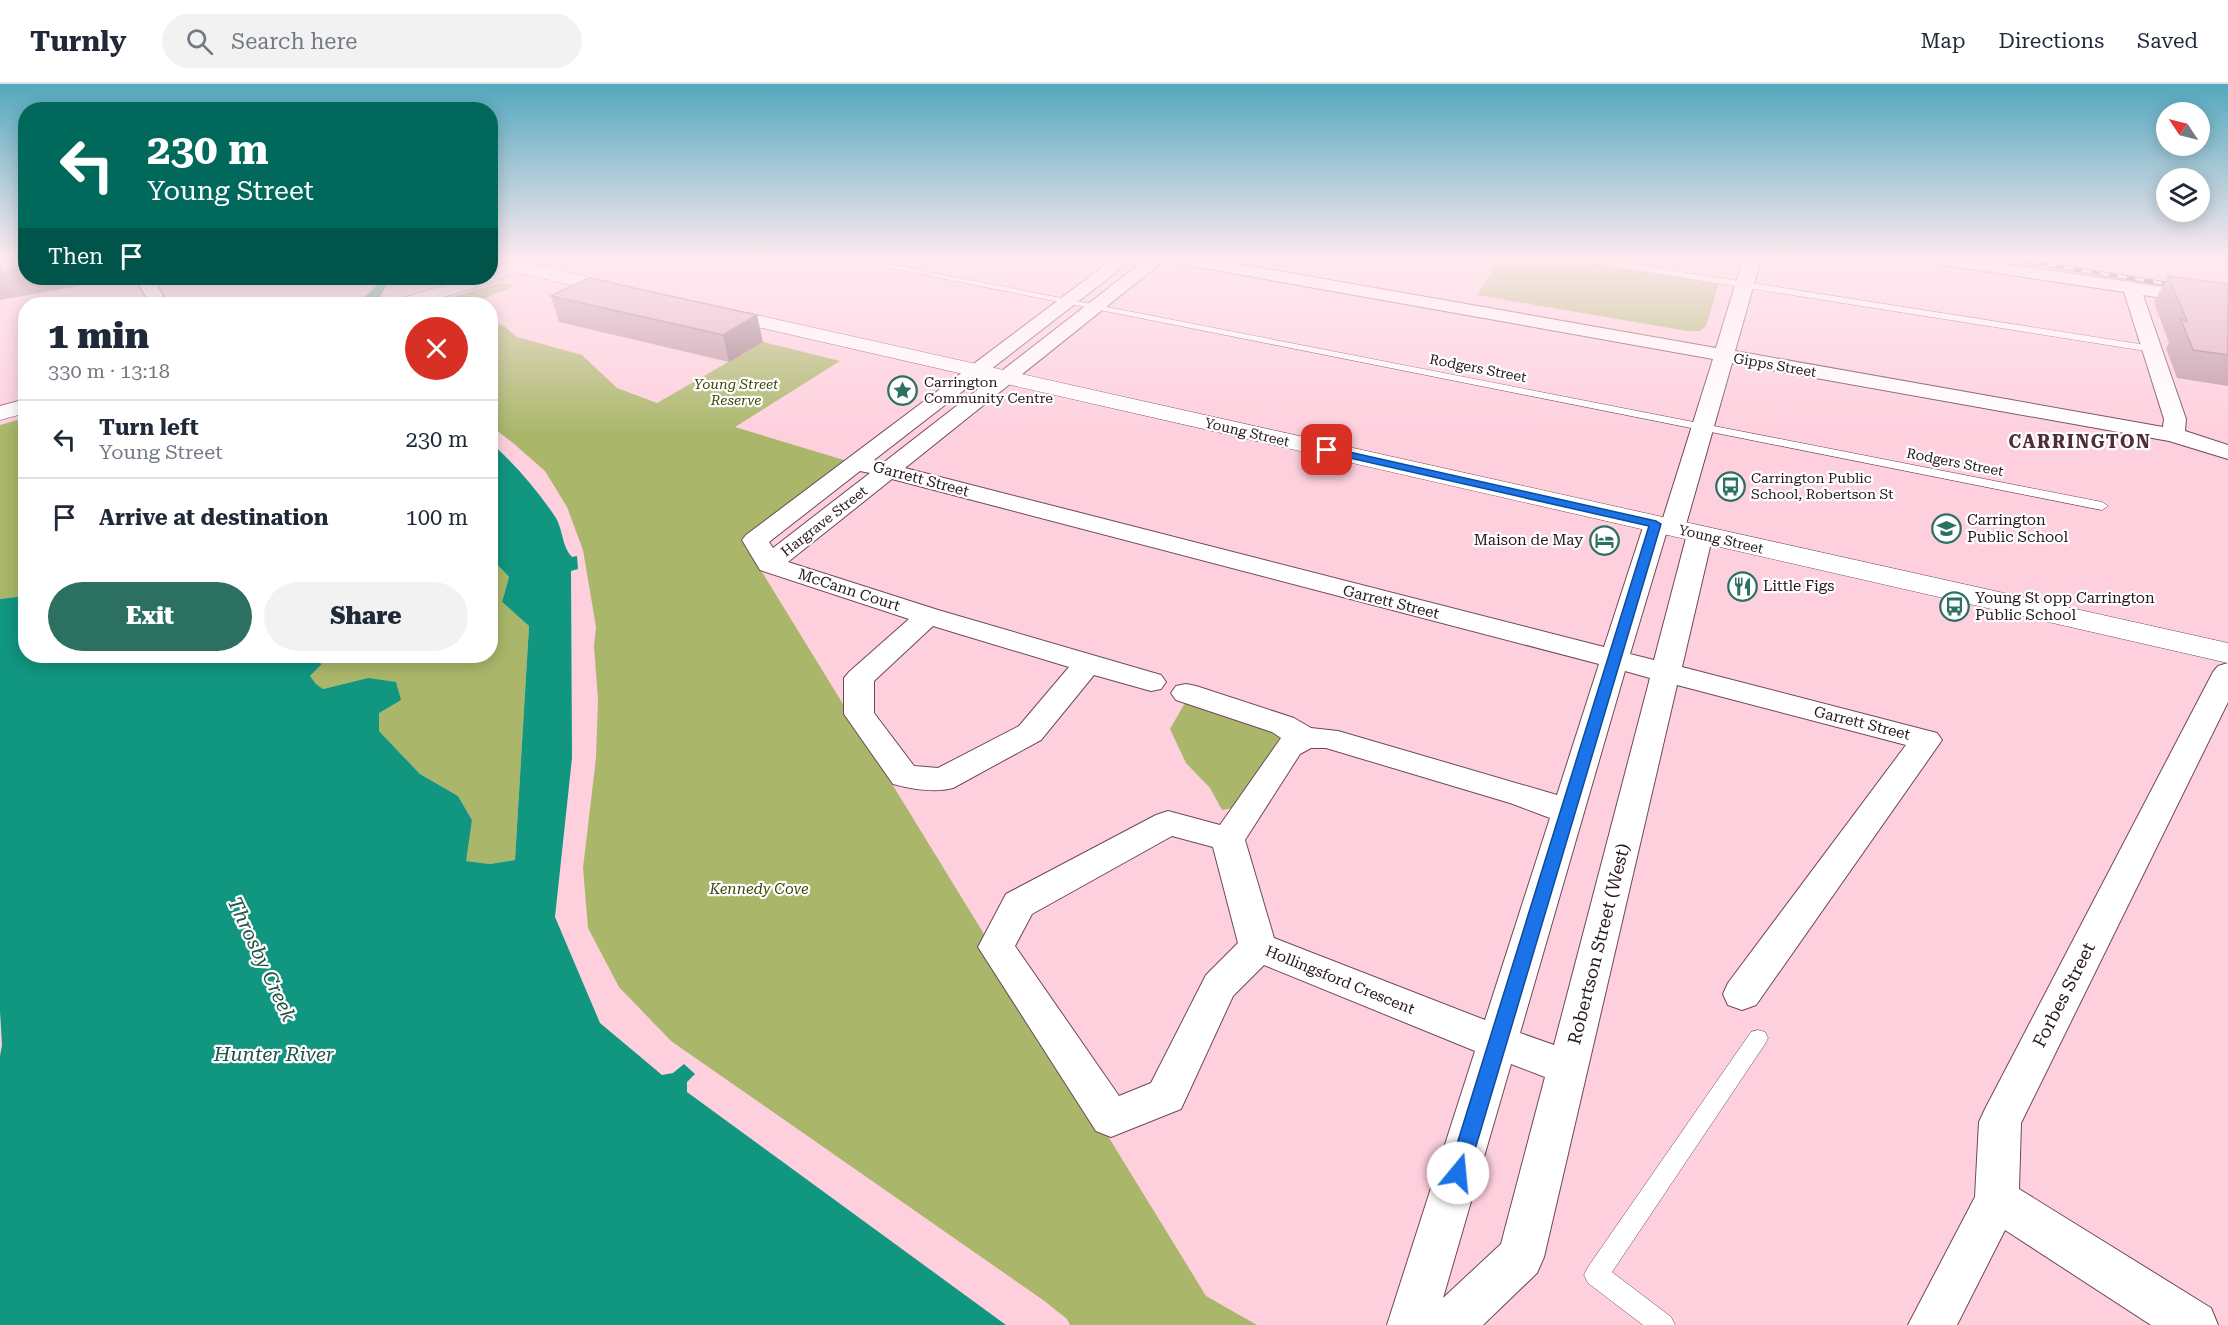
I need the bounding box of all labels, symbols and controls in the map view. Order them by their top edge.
search box [162,14,582,68]
text: Turnly [30,25,126,58]
icon: search [183,25,216,58]
text: Search here [231,29,357,54]
text: Map [1921,29,1965,53]
text: Directions [1998,29,2104,53]
text: Saved [2137,29,2198,53]
north arrow [2156,102,2210,156]
map controls [2156,102,2210,222]
text: 230 m [147,125,269,174]
icon: left [48,126,126,204]
button: layers [2156,168,2210,222]
text: Young Street [147,175,314,207]
icon: arrive [115,240,148,273]
text: Then [48,244,103,269]
text: 1 min [48,315,149,357]
button: close [405,317,468,380]
street label: Gipps Street [1732,350,1818,380]
street label: Rodgers Street [1428,351,1528,385]
text: 330 m · 13:18 [48,359,170,383]
place icon: Carrington Community Centre [887,374,919,406]
place label: Carrington Community Centre [924,374,1053,406]
park label: Young Street Reserve [694,376,779,408]
street label: Young Street [1203,414,1291,450]
text: Turn left [99,415,199,440]
icon: left [48,423,81,456]
pin [1301,424,1352,475]
text: 230 m [405,427,468,452]
district label: CARRINGTON [2009,431,2151,452]
icon: arrive [1310,433,1343,466]
text: Young Street [99,440,223,464]
street label: Rodgers Street [1905,445,2005,479]
street label: Garrett Street [871,458,971,501]
bus stop icon: Carrington Public School, Robertson St [1714,470,1746,502]
place label: Carrington Public School, Robertson St [1751,470,1893,502]
street label: Hargrave Street [778,482,870,560]
icon: arrive [48,501,81,534]
text: Arrive at destination [99,505,328,530]
text: 100 m [405,505,468,530]
place label: Carrington Public School [1967,511,2069,546]
school or university icon: Carrington Public School [1930,513,1962,545]
street label: Young Street [1677,521,1765,557]
hotel icon: Maison de May [1588,524,1620,556]
place label: Maison de May [1474,531,1583,549]
street label: McCann Court [796,565,903,615]
restaurant icon: Little Figs [1726,570,1758,602]
place label: Little Figs [1763,577,1834,595]
street label: Garrett Street [1341,581,1441,623]
button: Exit [48,582,252,651]
button: Share [264,582,468,651]
place label: Young St opp Carrington Public School [1975,589,2155,624]
bus stop icon: Young St opp Carrington Public School [1938,591,1970,623]
street label: Garrett Street [1812,702,1912,744]
street label: Robertson Street (West) [1563,841,1634,1047]
park label: Kennedy Cove [708,880,809,898]
water label: Throsby Creek [223,893,301,1025]
street label: Forbes Street [2028,939,2099,1051]
street label: Hollingsford Crescent [1263,942,1418,1018]
water label: Hunter River [213,1042,335,1066]
position arrow [1426,1141,1490,1205]

